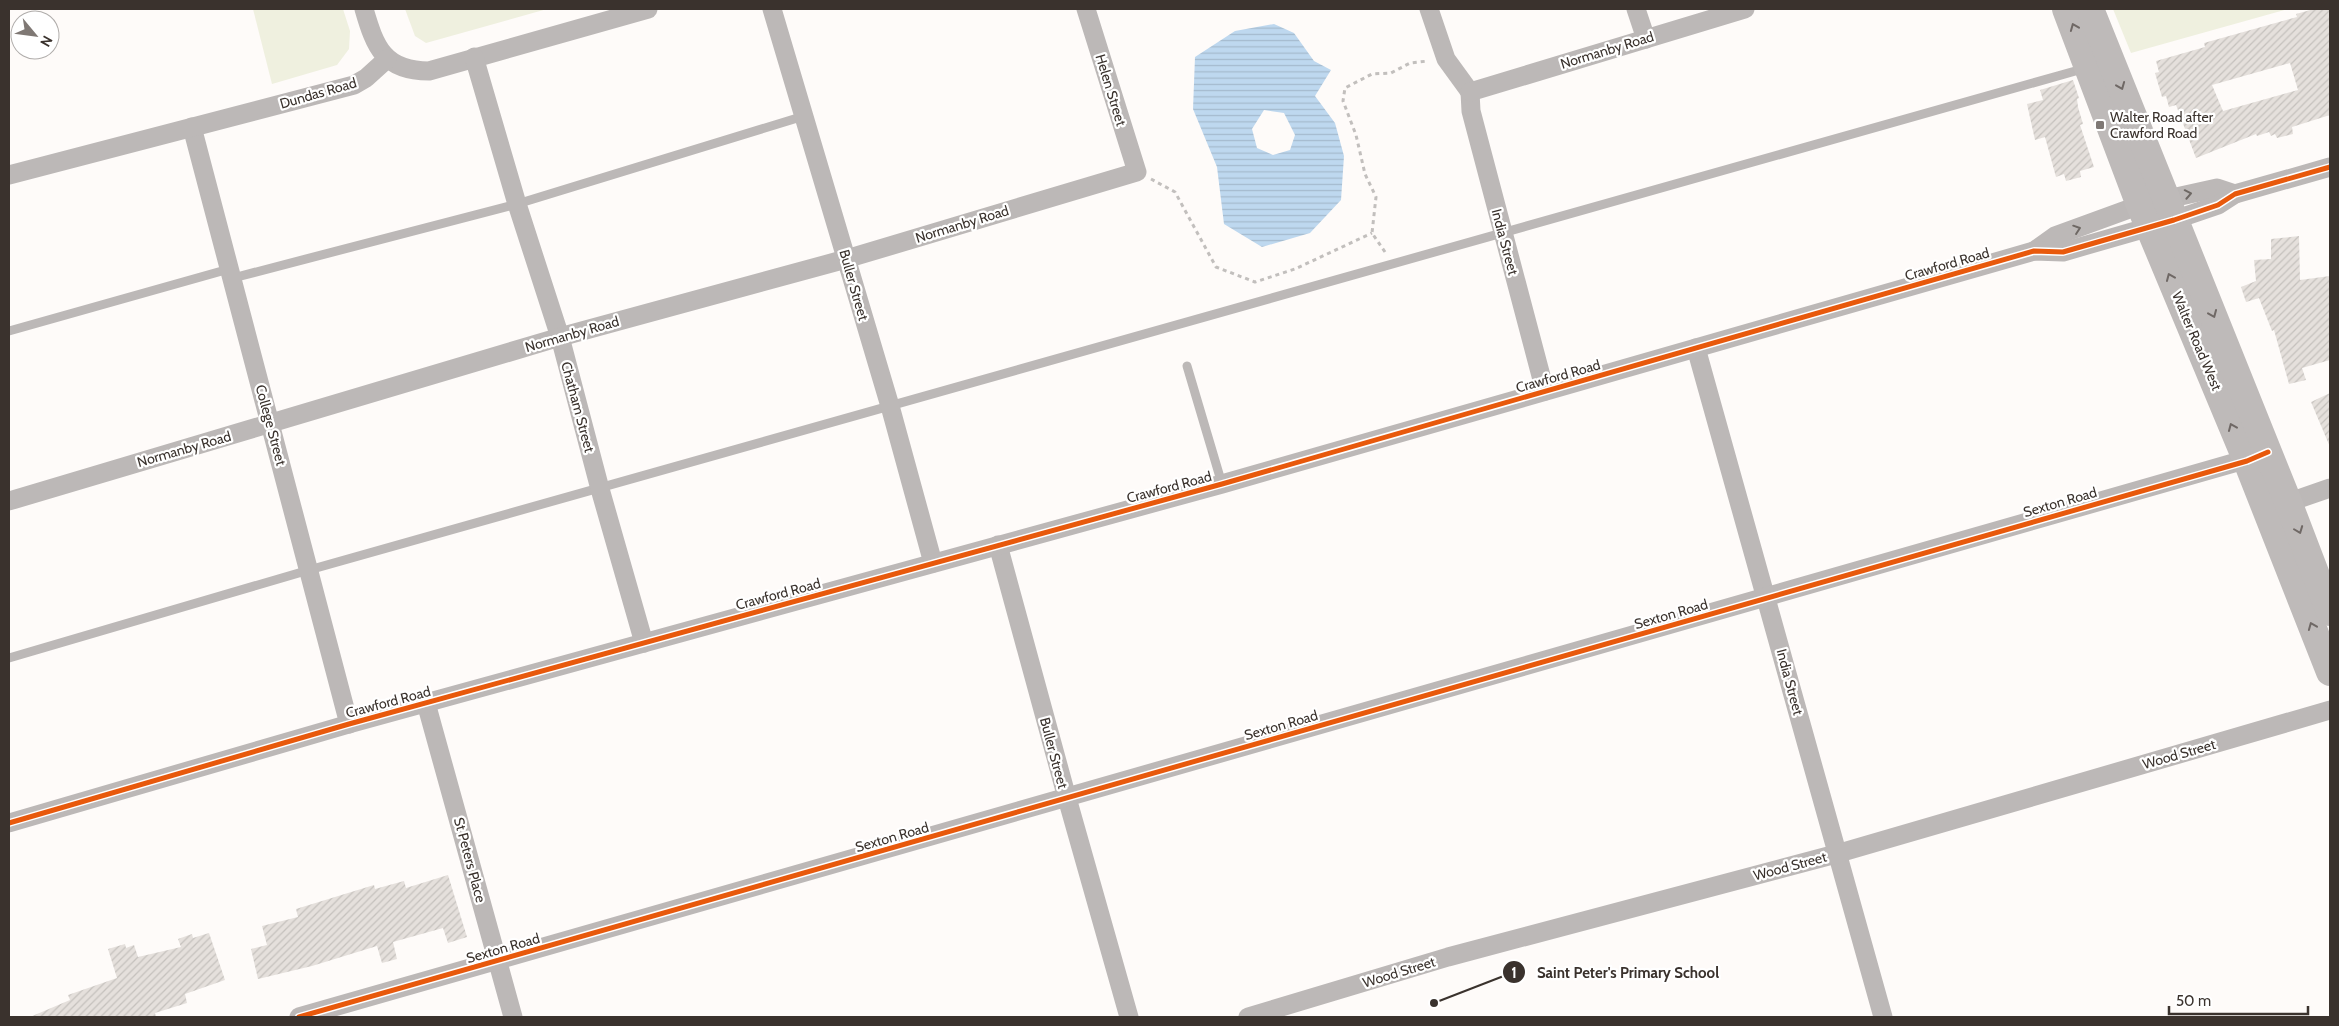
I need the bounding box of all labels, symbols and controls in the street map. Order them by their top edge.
north arrow [10,10,60,60]
one-way arrow [2069,23,2080,32]
street label: Normanby Road [1558,27,1656,73]
text: N [36,33,57,50]
street label: Helen Street [1092,52,1131,128]
street label: Dundas Road [278,73,358,113]
one-way arrow [2115,82,2125,90]
place label: Walter Road after Crawford Road [2110,108,2214,142]
marker: Walter Road after Crawford Road [2094,119,2106,131]
one-way arrow [2183,189,2192,200]
street label: Normanby Road [913,201,1011,247]
street label: India Street [1488,207,1523,277]
one-way arrow [2072,225,2081,235]
street label: Crawford Road [1903,243,1991,285]
street label: Buller Street [835,247,873,323]
one-way arrow [2166,273,2176,281]
street label: Walter Road West [2168,289,2226,394]
one-way arrow [2206,309,2217,318]
street label: Normanby Road [523,312,621,356]
street label: Crawford Road [1514,355,1602,397]
street label: Chatham Street [557,360,599,455]
street label: College Street [252,383,291,468]
one-way arrow [2228,423,2238,431]
street label: Normanby Road [135,427,233,471]
street label: Crawford Road [1125,467,1213,507]
street label: Sexton Road [2021,483,2099,521]
one-way arrow [2293,525,2303,533]
street label: Crawford Road [734,574,822,614]
street label: Sexton Road [1632,595,1710,633]
one-way arrow [2308,622,2318,631]
street label: India Street [1773,647,1808,717]
street label: Crawford Road [344,682,432,722]
street label: Sexton Road [1242,706,1320,744]
street label: Buller Street [1036,715,1072,791]
street label: Wood Street [2140,735,2218,773]
street label: St Peters Place [450,815,490,905]
street label: Sexton Road [853,818,931,856]
street label: Wood Street [1751,848,1829,884]
street label: Sexton Road [464,929,542,967]
street label: Wood Street [1361,952,1438,992]
callout: Saint Peter's Primary School [1502,957,1729,987]
text: 1 [1511,964,1517,982]
text: Saint Peter's Primary School [1537,964,1719,982]
scale bar [2169,984,2308,1016]
text: 50 m [2176,992,2211,1010]

